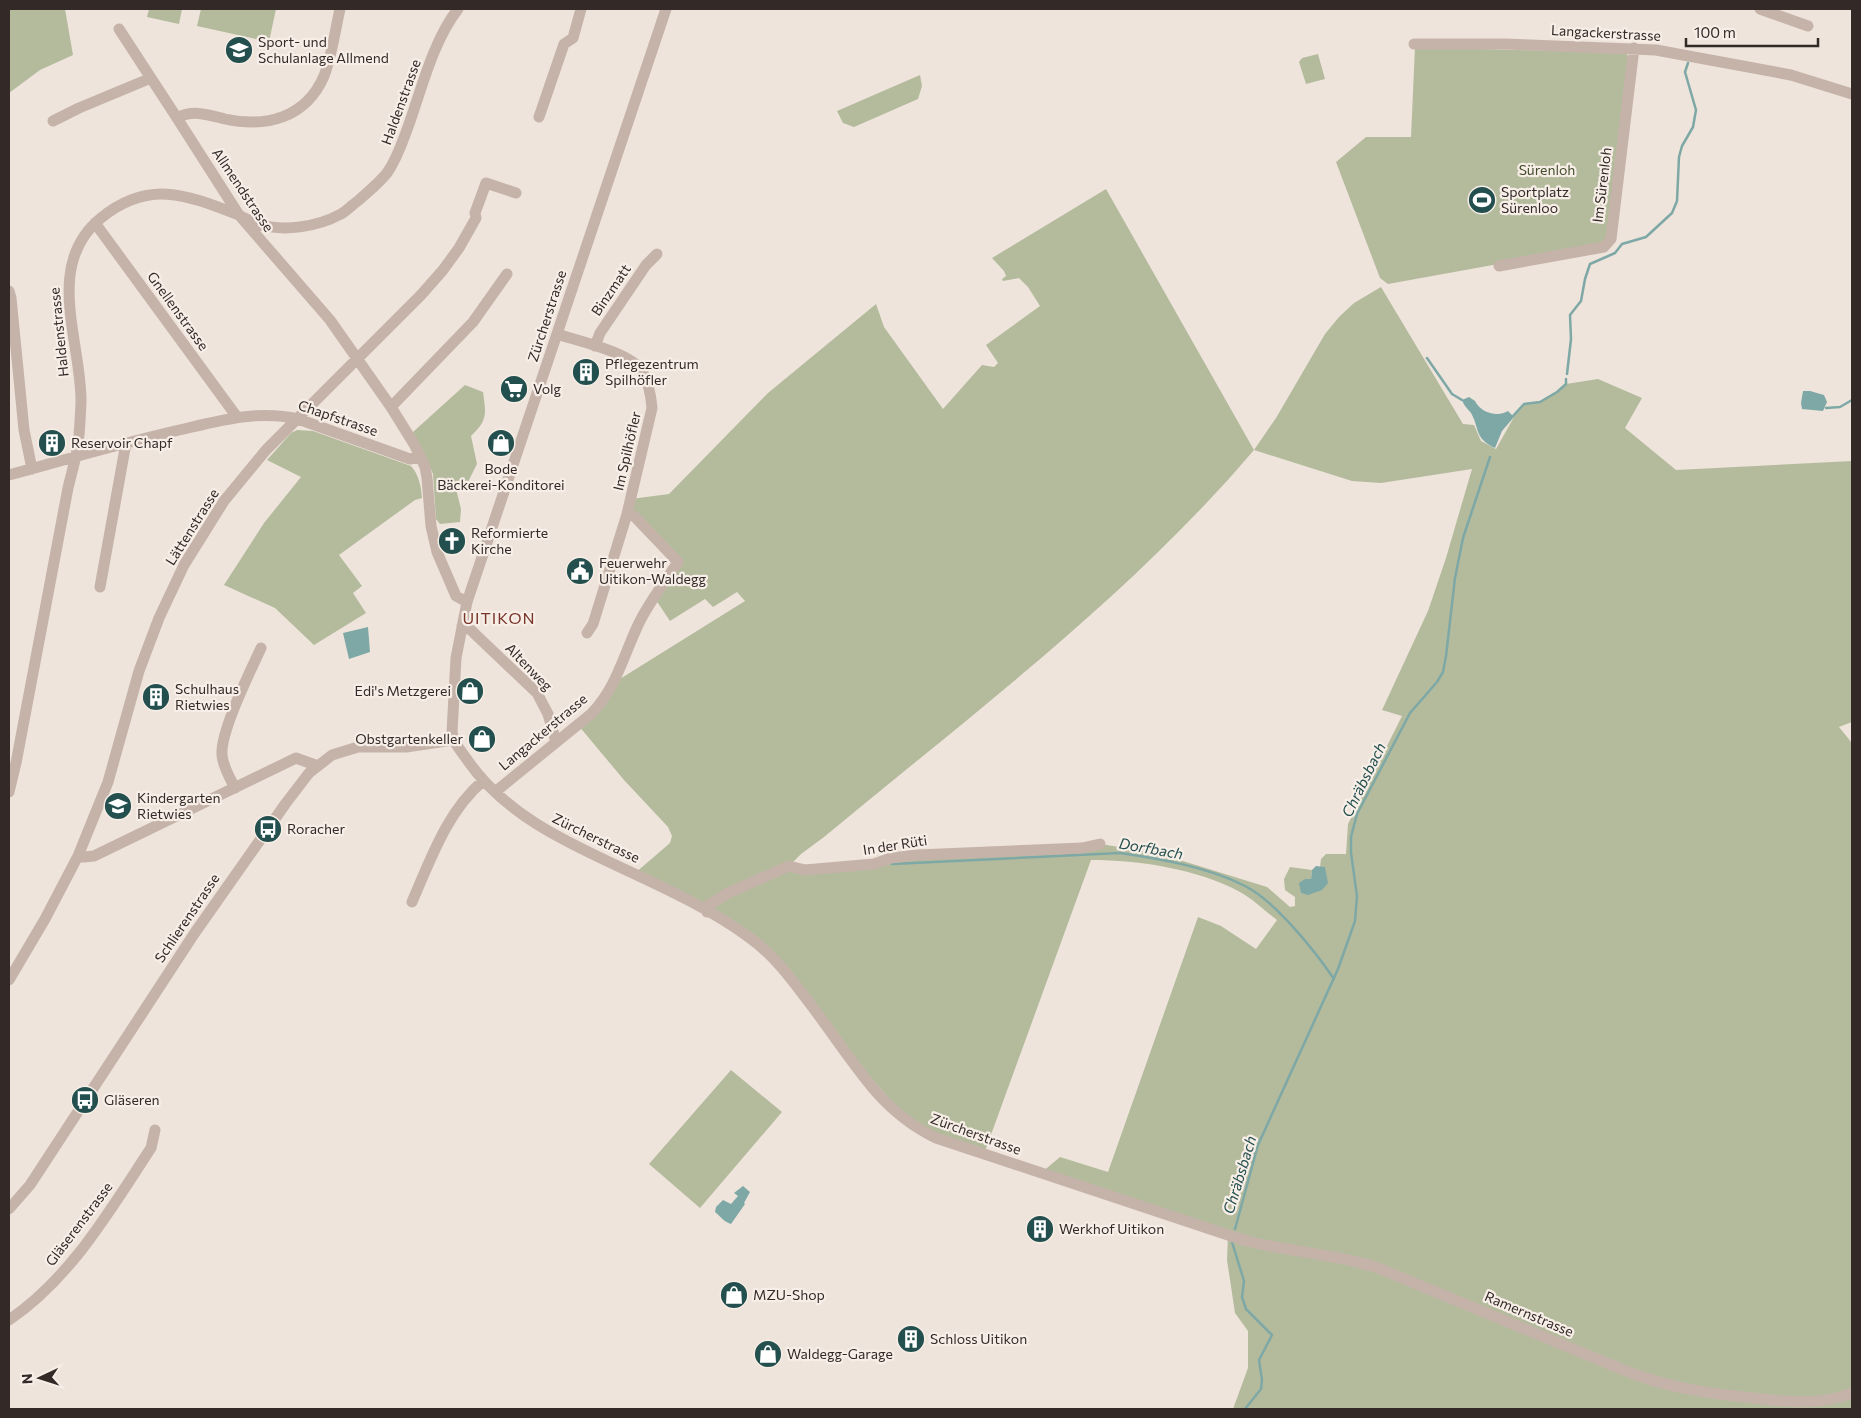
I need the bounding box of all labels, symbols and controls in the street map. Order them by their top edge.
scale bar [1686,15,1818,47]
street label: Langackerstrasse [1551,21,1661,44]
text: 100 m [1694,23,1736,41]
place label: Sport- und Schulanlage Allmend [258,33,389,66]
school or university icon: Sport- und Schulanlage Allmend [224,35,254,65]
street label: Haldenstrasse [377,57,424,147]
street label: Allmendstrasse [209,145,278,235]
street label: Im Sürenloh [1588,146,1615,223]
park label: Sürenloh [1519,161,1575,178]
place label: Sportplatz Sürenloo [1501,183,1569,216]
sports icon: Sportplatz Sürenloo [1467,185,1497,215]
street label: Binzmatt [587,260,634,319]
street label: Gnellenstrasse [144,268,213,353]
street label: Zürcherstrasse [524,268,569,364]
street label: Haldenstrasse [45,286,72,378]
place label: Pflegezentrum Spilhöfler [605,355,699,388]
building icon: Pflegezentrum Spilhöfler [571,357,601,387]
supermarket icon: Volg [499,374,529,404]
place label: Volg [533,380,562,397]
street label: Chapfstrasse [296,396,380,439]
street label: Im Spilhöfler [609,409,644,492]
building icon: Reservoir Chapf [37,428,67,458]
shop icon: Bode Bäckerei-Konditorei [486,428,516,458]
place label: Reservoir Chapf [71,434,173,451]
place label: Bode Bäckerei-Konditorei [437,460,565,493]
street label: Lättenstrasse [161,485,222,568]
place label: Reformierte Kirche [471,524,548,557]
church icon: Reformierte Kirche [437,526,467,556]
place label: Feuerwehr Uitikon-Waldegg [599,554,706,587]
public building icon: Feuerwehr Uitikon-Waldegg [565,556,595,586]
district label: UITIKON [462,608,536,627]
street label: Altenweg [502,639,557,694]
shop icon: Edi's Metzgerei [455,676,485,706]
place label: Schulhaus Rietwies [175,680,239,713]
building icon: Schulhaus Rietwies [141,682,171,712]
place label: Edi's Metzgerei [355,682,451,699]
street label: Langackerstrasse [495,690,590,774]
shop icon: Obstgartenkeller [467,724,497,754]
place label: Obstgartenkeller [355,730,463,747]
water label: Chräbsbach [1337,739,1389,820]
place label: Kindergarten Rietwies [137,789,221,822]
school or university icon: Kindergarten Rietwies [103,791,133,821]
street label: Zürcherstrasse [550,809,643,866]
bus stop icon: Roracher [253,814,283,844]
place label: Roracher [287,820,345,837]
street label: In der Rüti [862,831,928,858]
water label: Dorfbach [1118,834,1185,862]
street label: Schlierenstrasse [151,870,223,965]
bus stop icon: Gläseren [70,1085,100,1115]
place label: Gläseren [104,1091,160,1108]
street label: Zürcherstrasse [929,1109,1024,1158]
water label: Chräbsbach [1219,1133,1259,1216]
street label: Gläserenstrasse [42,1178,116,1269]
building icon: Werkhof Uitikon [1025,1214,1055,1244]
place label: Werkhof Uitikon [1059,1220,1164,1237]
shop icon: MZU-Shop [719,1280,749,1310]
place label: MZU-Shop [753,1286,825,1303]
street label: Ramernstrasse [1482,1287,1576,1340]
building icon: Schloss Uitikon [896,1324,926,1354]
place label: Schloss Uitikon [930,1330,1027,1347]
shop icon: Waldegg-Garage [753,1339,783,1369]
place label: Waldegg-Garage [787,1345,893,1362]
north arrow [15,1353,65,1403]
text: N [18,1373,35,1385]

